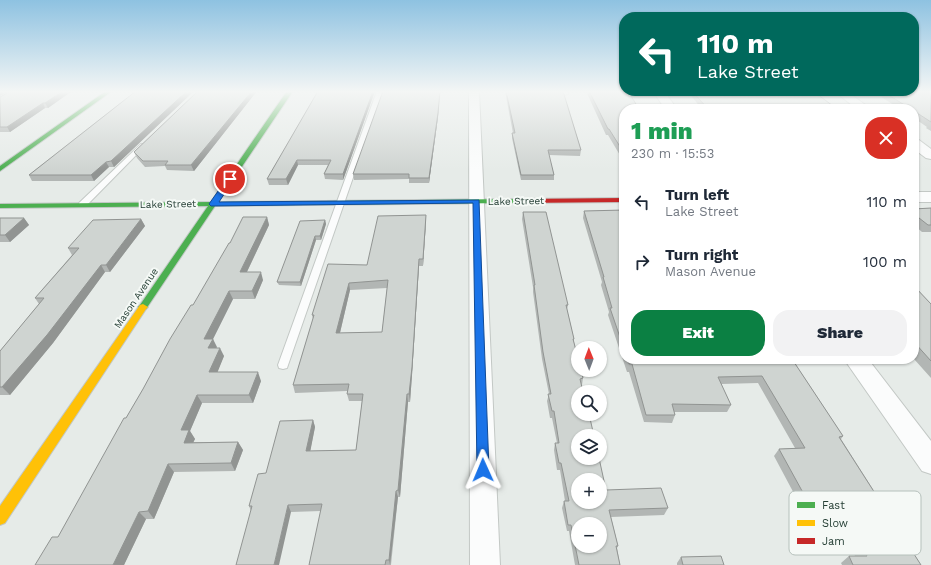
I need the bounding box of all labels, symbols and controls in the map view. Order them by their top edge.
text: 110 m [697,27,774,60]
icon: left [631,28,683,80]
text: Lake Street [697,61,799,82]
text: 1 min [631,117,693,145]
button: close [865,117,907,159]
text: 230 m · 15:53 [631,146,714,161]
pin [213,162,247,196]
icon: arrive [219,168,241,190]
text: Turn left [665,186,729,204]
icon: left [631,191,653,213]
text: 110 m [867,193,907,211]
street label: Lake Street [488,195,545,207]
street label: Lake Street [140,198,197,210]
text: Lake Street [665,204,738,219]
text: Turn right [665,246,738,264]
icon: right [631,251,653,273]
text: 100 m [863,253,907,271]
text: Mason Avenue [665,264,756,279]
street label: Mason Avenue [112,266,160,330]
button: Exit [631,310,765,356]
button: Share [773,310,907,356]
north arrow [571,341,607,377]
map controls [571,341,607,553]
button: search [571,385,607,421]
button: layers [571,429,607,465]
position arrow [462,449,504,491]
button: + [571,473,607,509]
legend [789,491,921,555]
text: Fast [822,499,845,512]
button: − [571,517,607,553]
text: Slow [822,517,848,530]
text: Jam [822,535,845,548]

